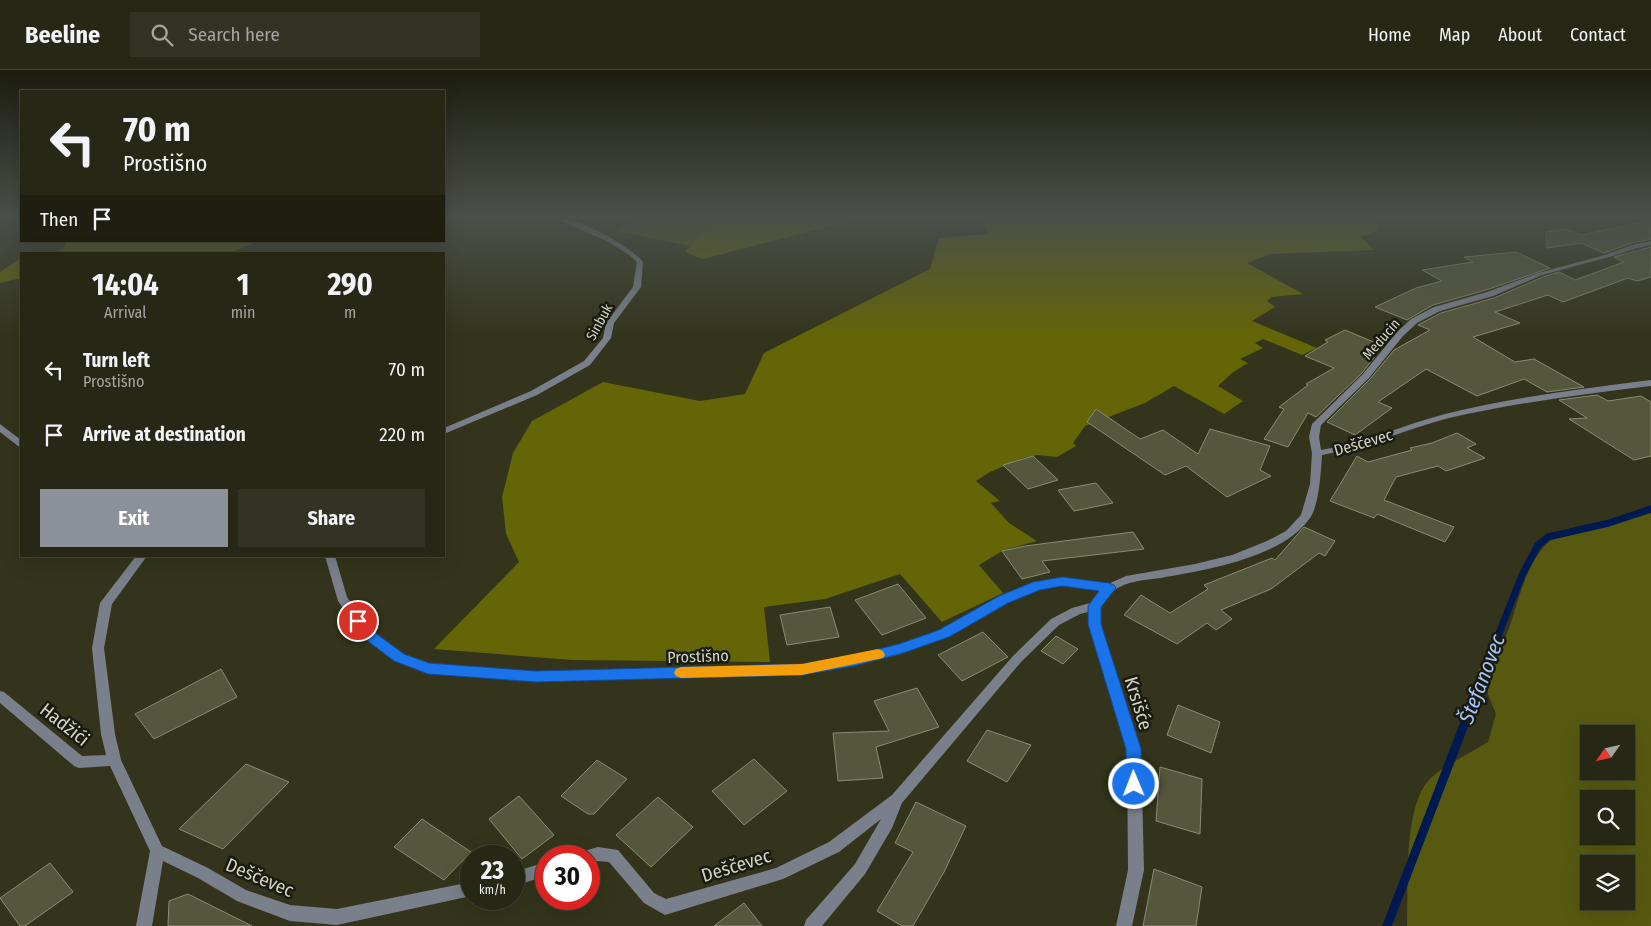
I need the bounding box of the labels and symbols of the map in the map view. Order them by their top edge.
street label: Sinbuk [583,301,617,343]
street label: Meducin [1359,315,1404,363]
street label: Deščevec [1332,425,1395,460]
pin [337,600,379,642]
water label: Štefanovec [1453,630,1511,728]
street label: Prostišno [667,646,729,667]
street label: Krsišće [1120,674,1158,733]
street label: Hadžići [35,698,94,751]
north arrow [1580,725,1635,780]
position arrow [1107,757,1159,809]
street label: Deščevec [699,844,774,887]
speed limit sign: 30 [535,845,600,910]
street label: Deščevec [222,853,297,902]

